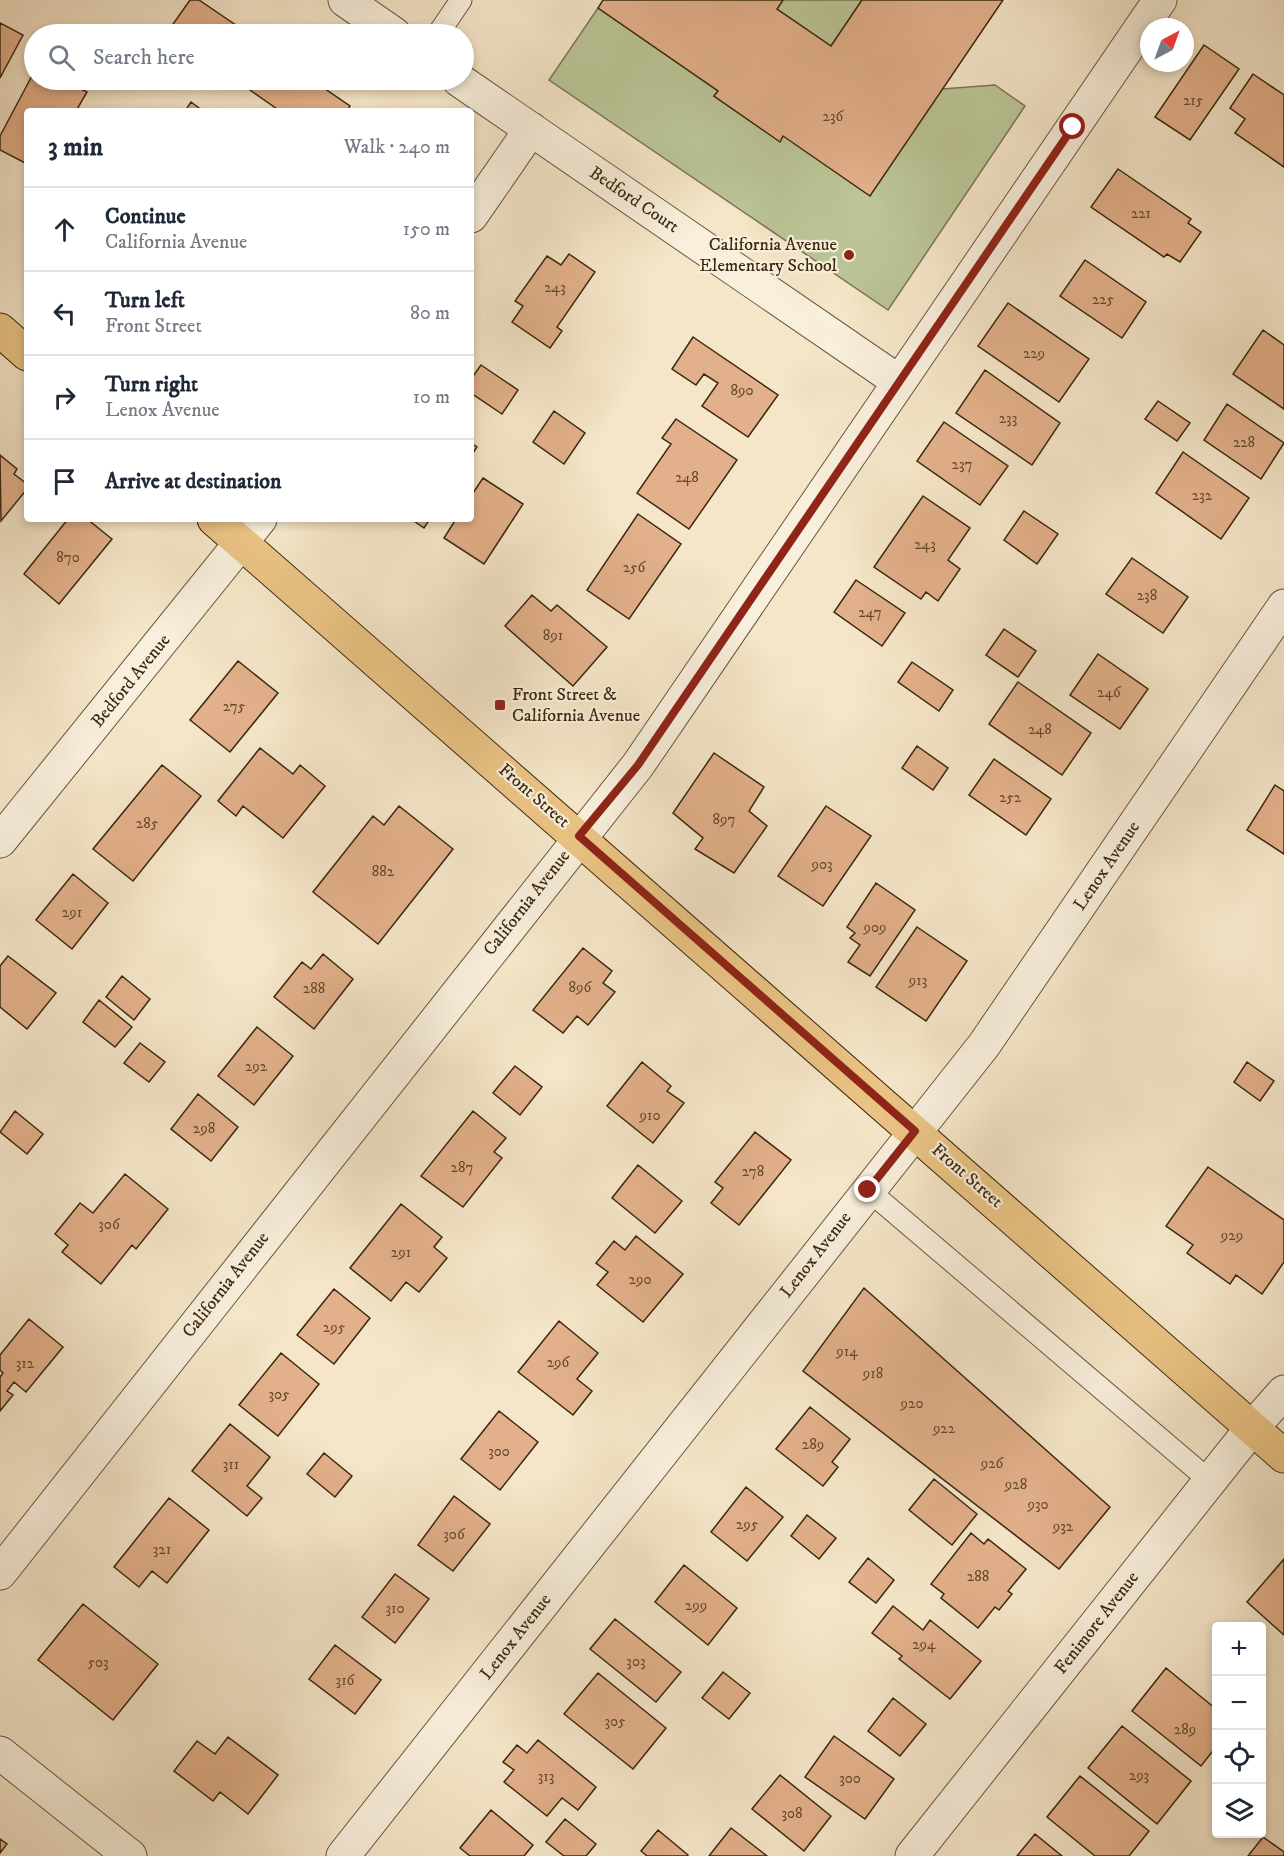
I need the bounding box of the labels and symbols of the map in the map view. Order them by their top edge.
north arrow [1140,18,1194,72]
house number: 215 [1183,91,1204,110]
house number: 236 [823,107,845,126]
route start [1059,113,1085,139]
street label: Bedford Court [585,162,683,238]
house number: 221 [1131,204,1151,223]
place label: California Avenue Elementary School [699,234,838,277]
marker: California Avenue Elementary School [842,248,856,262]
house number: 243 [544,278,566,297]
house number: 225 [1092,290,1115,309]
house number: 229 [1023,344,1045,363]
house number: 890 [730,381,754,400]
house number: 233 [999,409,1017,428]
house number: 228 [1233,433,1255,452]
house number: 237 [952,455,973,474]
house number: 248 [675,468,699,487]
house number: 232 [1192,486,1213,505]
house number: 243 [914,535,936,554]
house number: 870 [56,548,80,567]
house number: 256 [623,558,646,577]
house number: 238 [1137,586,1157,605]
house number: 247 [858,603,882,622]
house number: 891 [543,626,563,645]
street label: Bedford Avenue [87,630,175,732]
house number: 246 [1097,683,1122,702]
place label: Front Street & California Avenue [512,684,640,727]
house number: 275 [223,697,246,716]
marker: Front Street & California Avenue [493,698,507,712]
house number: 248 [1028,720,1052,739]
street label: Front Street [494,759,574,833]
house number: 252 [999,788,1022,807]
house number: 897 [713,810,736,829]
house number: 285 [136,814,159,833]
street label: Lenox Avenue [1069,817,1145,915]
street label: California Avenue [479,846,575,960]
house number: 903 [810,855,833,874]
house number: 882 [372,862,395,881]
house number: 291 [62,903,82,922]
house number: 909 [862,918,887,937]
house number: 913 [908,971,927,990]
house number: 896 [569,978,593,997]
house number: 288 [303,979,325,998]
house number: 292 [245,1057,268,1076]
house number: 910 [639,1106,660,1125]
house number: 298 [193,1119,215,1138]
street label: Front Street [927,1139,1007,1213]
house number: 287 [451,1158,473,1177]
house number: 278 [742,1162,764,1181]
route end [854,1176,880,1202]
street label: Lenox Avenue [776,1208,856,1302]
house number: 306 [98,1215,121,1234]
house number: 929 [1220,1226,1243,1245]
street label: California Avenue [178,1228,274,1342]
house number: 291 [391,1243,411,1262]
house number: 290 [629,1270,651,1289]
house number: 295 [323,1318,346,1337]
house number: 914 [835,1342,858,1361]
house number: 296 [547,1353,571,1372]
house number: 312 [16,1354,35,1373]
house number: 918 [862,1364,883,1383]
house number: 305 [268,1385,290,1404]
house number: 920 [900,1394,923,1413]
house number: 922 [932,1419,956,1438]
house number: 289 [802,1435,824,1454]
house number: 300 [488,1442,510,1461]
house number: 926 [980,1454,1005,1473]
house number: 311 [223,1455,239,1474]
house number: 928 [1004,1475,1027,1494]
house number: 930 [1026,1495,1049,1514]
house number: 295 [736,1515,759,1534]
house number: 932 [1052,1517,1074,1536]
house number: 306 [443,1525,466,1544]
house number: 321 [153,1540,171,1559]
house number: 288 [967,1567,989,1586]
street label: Fenimore Avenue [1050,1567,1144,1679]
street label: Lenox Avenue [476,1590,556,1684]
house number: 299 [685,1596,707,1615]
house number: 310 [385,1599,405,1618]
house number: 294 [912,1635,936,1654]
house number: 303 [626,1652,646,1671]
house number: 503 [87,1653,109,1672]
house number: 316 [336,1671,356,1690]
house number: 305 [604,1712,626,1731]
house number: 289 [1174,1720,1196,1739]
house number: 293 [1129,1766,1149,1785]
house number: 313 [538,1767,554,1786]
house number: 300 [839,1769,861,1788]
house number: 308 [781,1804,803,1823]

